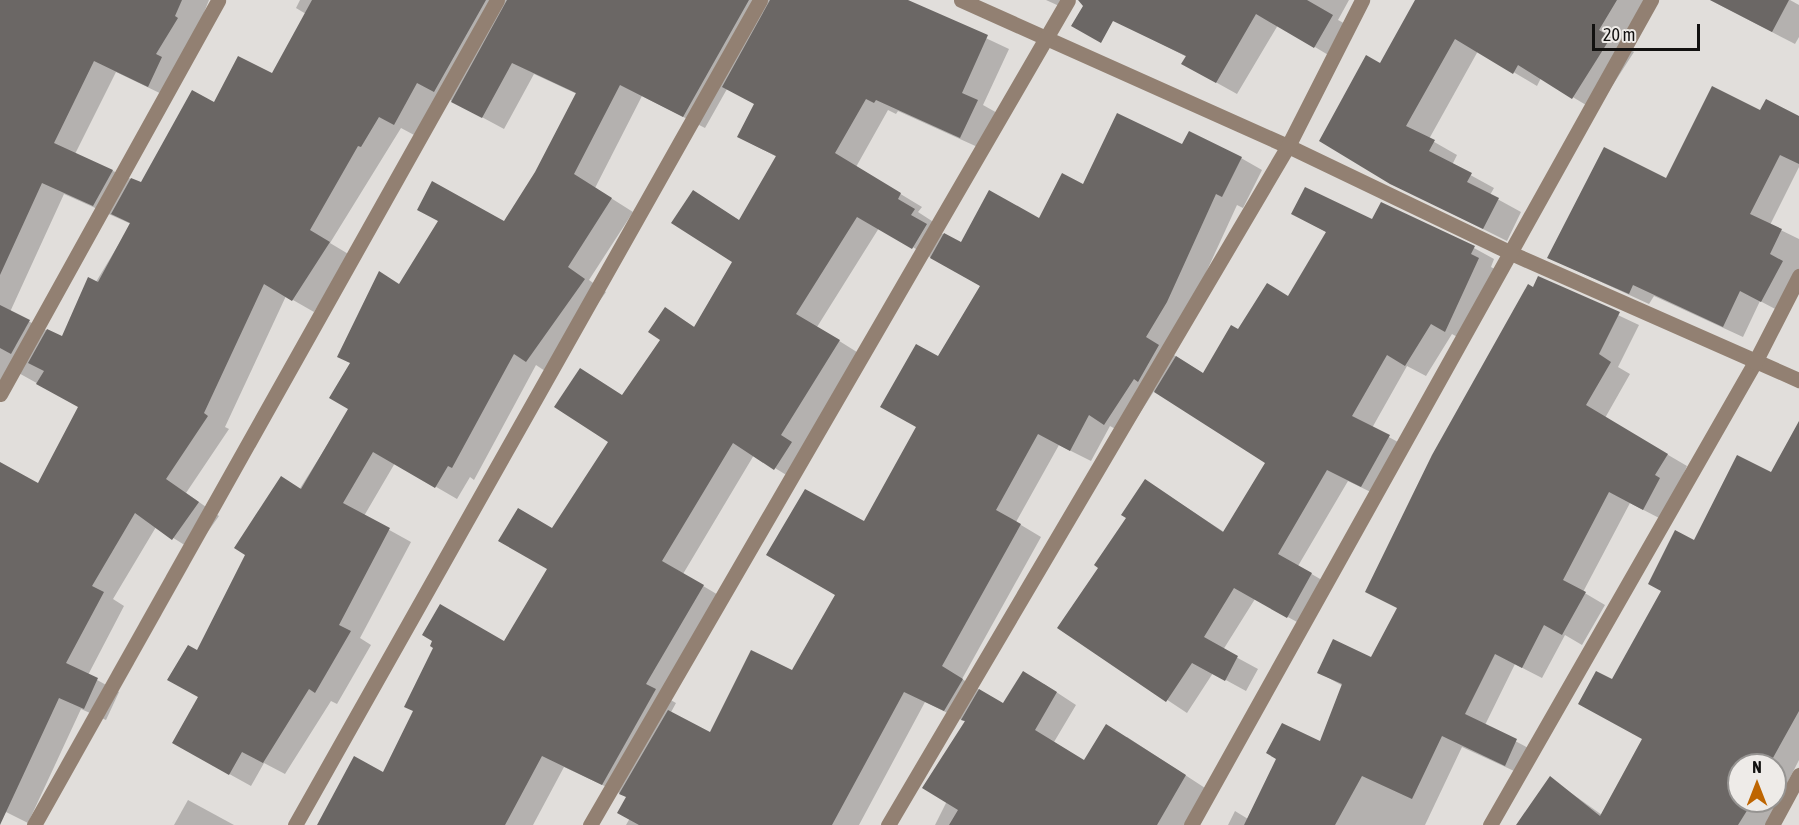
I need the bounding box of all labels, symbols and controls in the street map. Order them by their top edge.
scale bar [1595,12,1703,50]
text: 20 m [1603,24,1635,45]
north arrow [1727,753,1787,813]
text: N [1752,758,1762,776]

